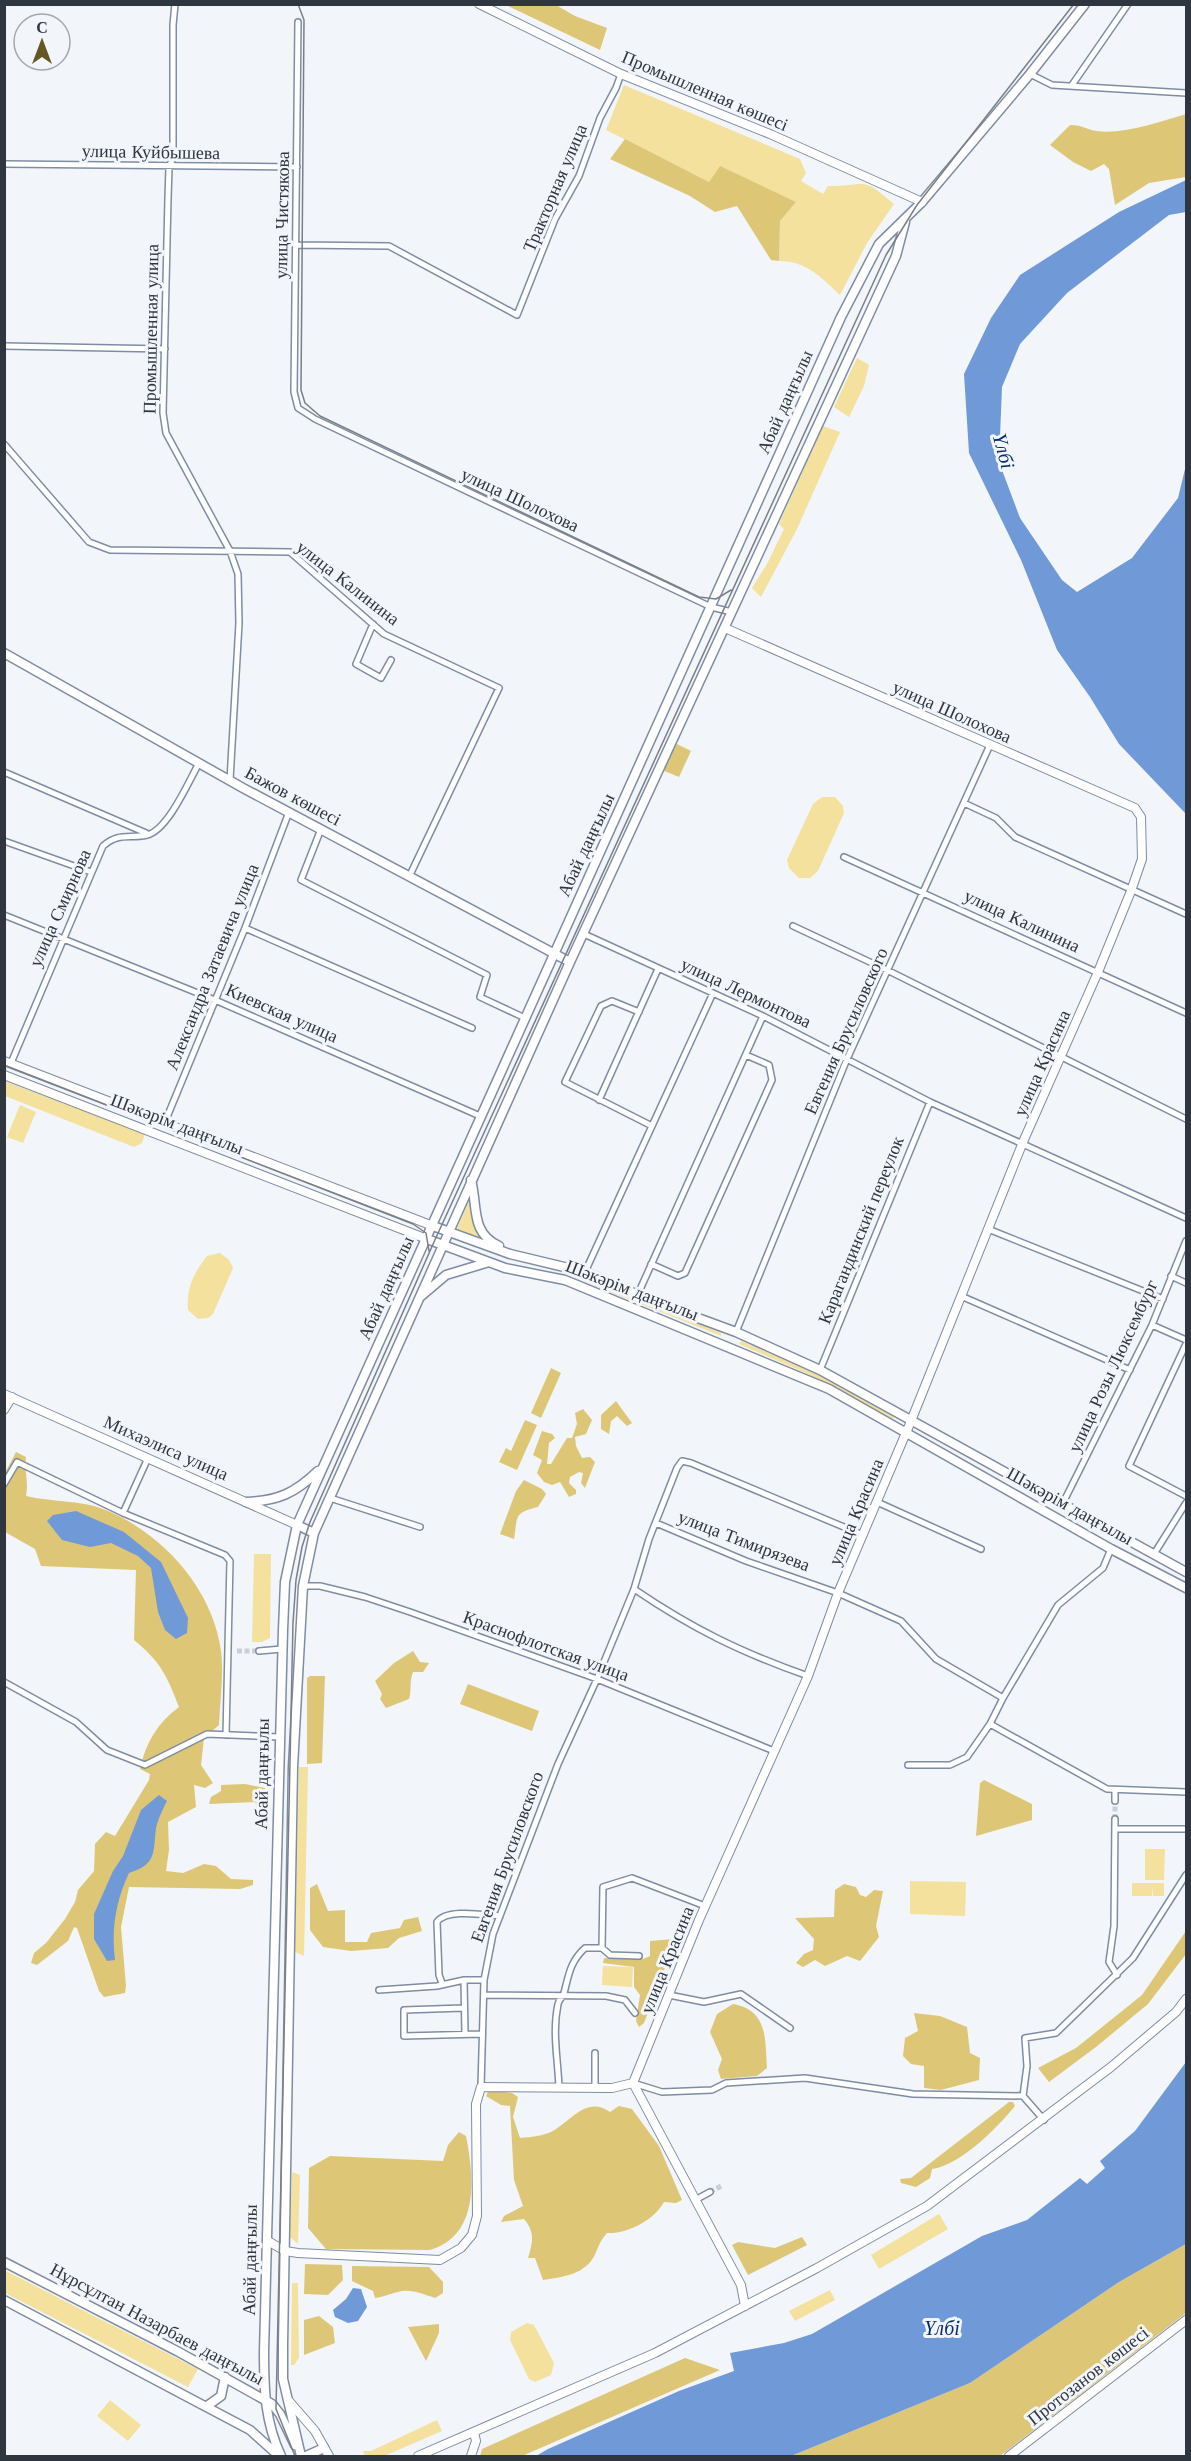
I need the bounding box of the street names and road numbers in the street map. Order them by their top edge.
street label: Промышленная көшесі [618,46,792,136]
street label: Тракторная улица [518,121,592,255]
street label: улица Куйбышева [82,140,220,164]
street label: улица Чистякова [270,151,294,279]
street label: Промышленная улица [139,244,163,414]
street label: Абай даңғылы [752,347,818,457]
street label: улица Шолохова [458,463,582,537]
street label: улица Калинина [292,536,404,630]
street label: улица Шолохова [889,676,1015,748]
street label: Бажов көшесі [241,761,345,831]
street label: Абай даңғылы [552,790,620,900]
street label: улица Смирнова [24,846,96,970]
street label: Александра Затаевича улица [160,861,264,1073]
street label: улица Калинина [961,885,1083,957]
street label: Евгения Брусиловского [799,944,893,1118]
street label: улица Лермонтова [677,953,815,1033]
street label: Киевская улица [223,978,341,1048]
street label: улица Красина [1009,1007,1075,1119]
street label: Шәкәрім даңғылы [107,1089,247,1159]
street label: Карагандинский переулок [813,1133,909,1327]
street label: Абай даңғылы [353,1233,419,1343]
street label: Шәкәрім даңғылы [562,1255,702,1325]
street label: улица Розы Люксембург [1063,1276,1163,1456]
street label: Михаэлиса улица [100,1411,232,1485]
street label: улица Красина [824,1455,888,1569]
street label: Шәкәрім даңғылы [1003,1462,1137,1550]
street label: улица Тимирязева [675,1506,813,1576]
street label: Краснофлотская улица [460,1606,632,1686]
street label: Абай даңғылы [250,1718,274,1830]
street label: Евгения Брусиловского [466,1769,548,1945]
street label: улица Красина [635,1903,699,2017]
street label: Абай даңғылы [238,2204,262,2316]
street label: Нұрсұлтан Назарбаев даңғылы [46,2258,268,2390]
street label: Протозанов көшесі [1023,2322,1153,2430]

